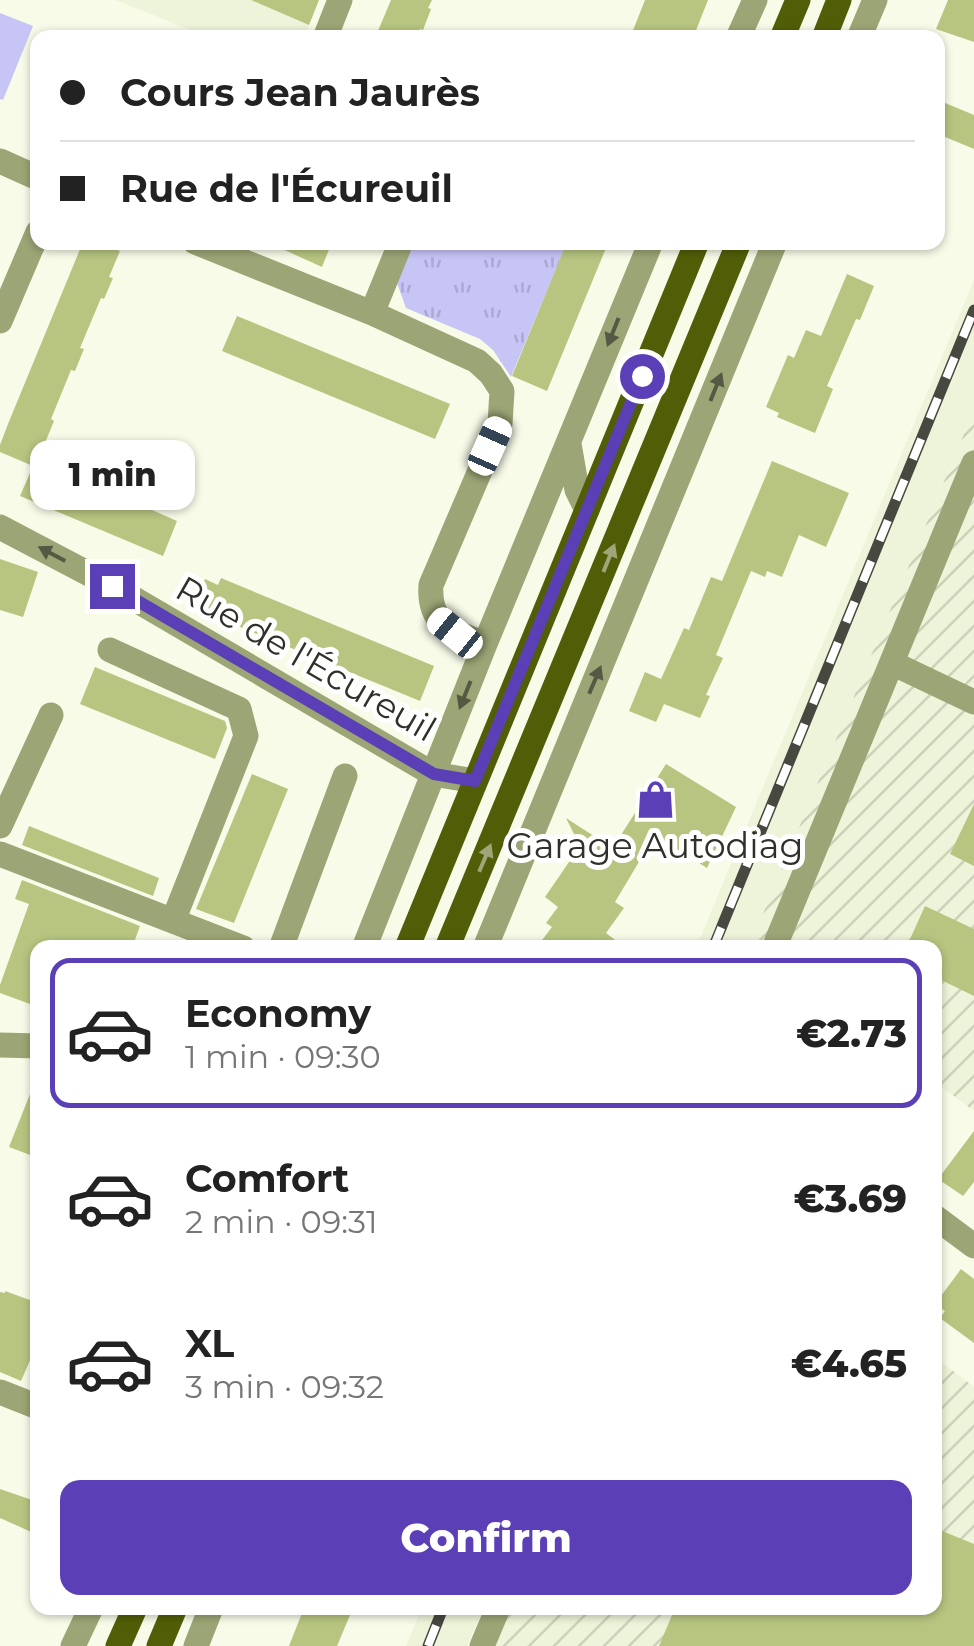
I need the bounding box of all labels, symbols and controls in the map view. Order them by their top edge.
text: Cours Jean Jaurès [120,69,480,116]
text: Rue de l'Écureuil [120,165,453,212]
one-way arrow [604,318,620,348]
route start [620,354,665,399]
one-way arrow [709,372,725,402]
car [464,412,516,480]
callout: 1 min [29,441,194,511]
text: 1 min [68,455,157,494]
one-way arrow [602,542,618,572]
one-way arrow [37,546,66,563]
route end [90,564,135,609]
street label: Rue de l'Écureuil [169,567,444,750]
car [422,602,488,664]
one-way arrow [587,665,603,695]
one-way arrow [456,681,472,711]
shop icon: Garage Autodiag [634,778,676,820]
place label: Garage Autodiag [507,824,803,867]
one-way arrow [477,843,493,873]
icon: car [65,988,155,1078]
text: Economy [185,990,371,1037]
text: €2.73 [796,1010,907,1057]
text: 1 min · 09:30 [185,1037,381,1076]
icon: car [65,1153,155,1243]
text: Comfort [185,1155,349,1202]
text: €3.69 [793,1175,907,1222]
text: 2 min · 09:31 [185,1202,378,1241]
icon: car [65,1318,155,1408]
text: XL [185,1320,234,1367]
text: €4.65 [791,1340,907,1387]
text: 3 min · 09:32 [185,1367,384,1406]
button: Confirm [60,1480,912,1595]

